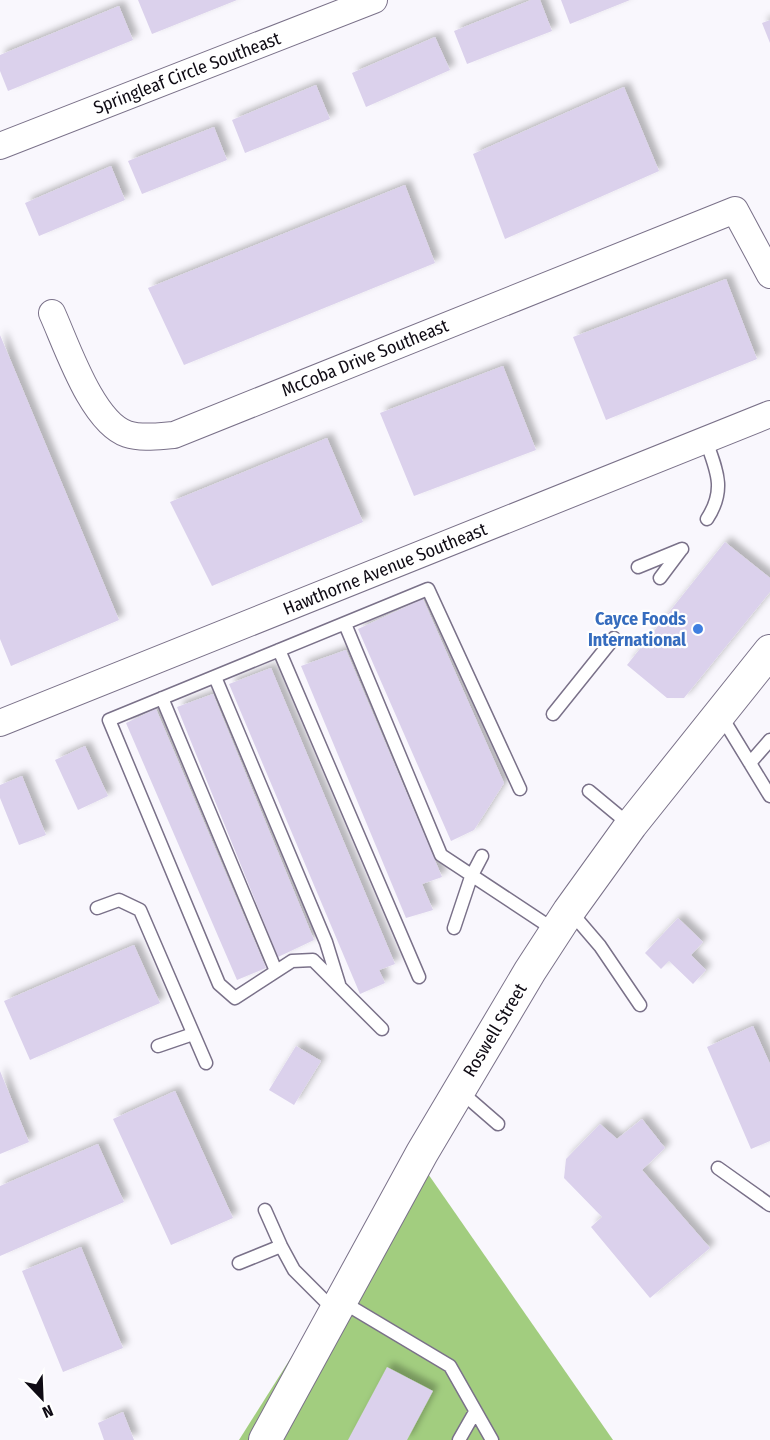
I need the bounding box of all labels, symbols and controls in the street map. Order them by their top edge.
street label: Springleaf Circle Southeast [90,27,284,119]
street label: McCoba Drive Southeast [278,314,452,401]
street label: Hawthorne Avenue Southeast [280,518,490,620]
place label: Cayce Foods International [588,608,686,651]
marker: Cayce Foods International [691,622,705,636]
street label: Roswell Street [458,979,532,1081]
north arrow [12,1368,72,1428]
text: N [40,1401,56,1422]

